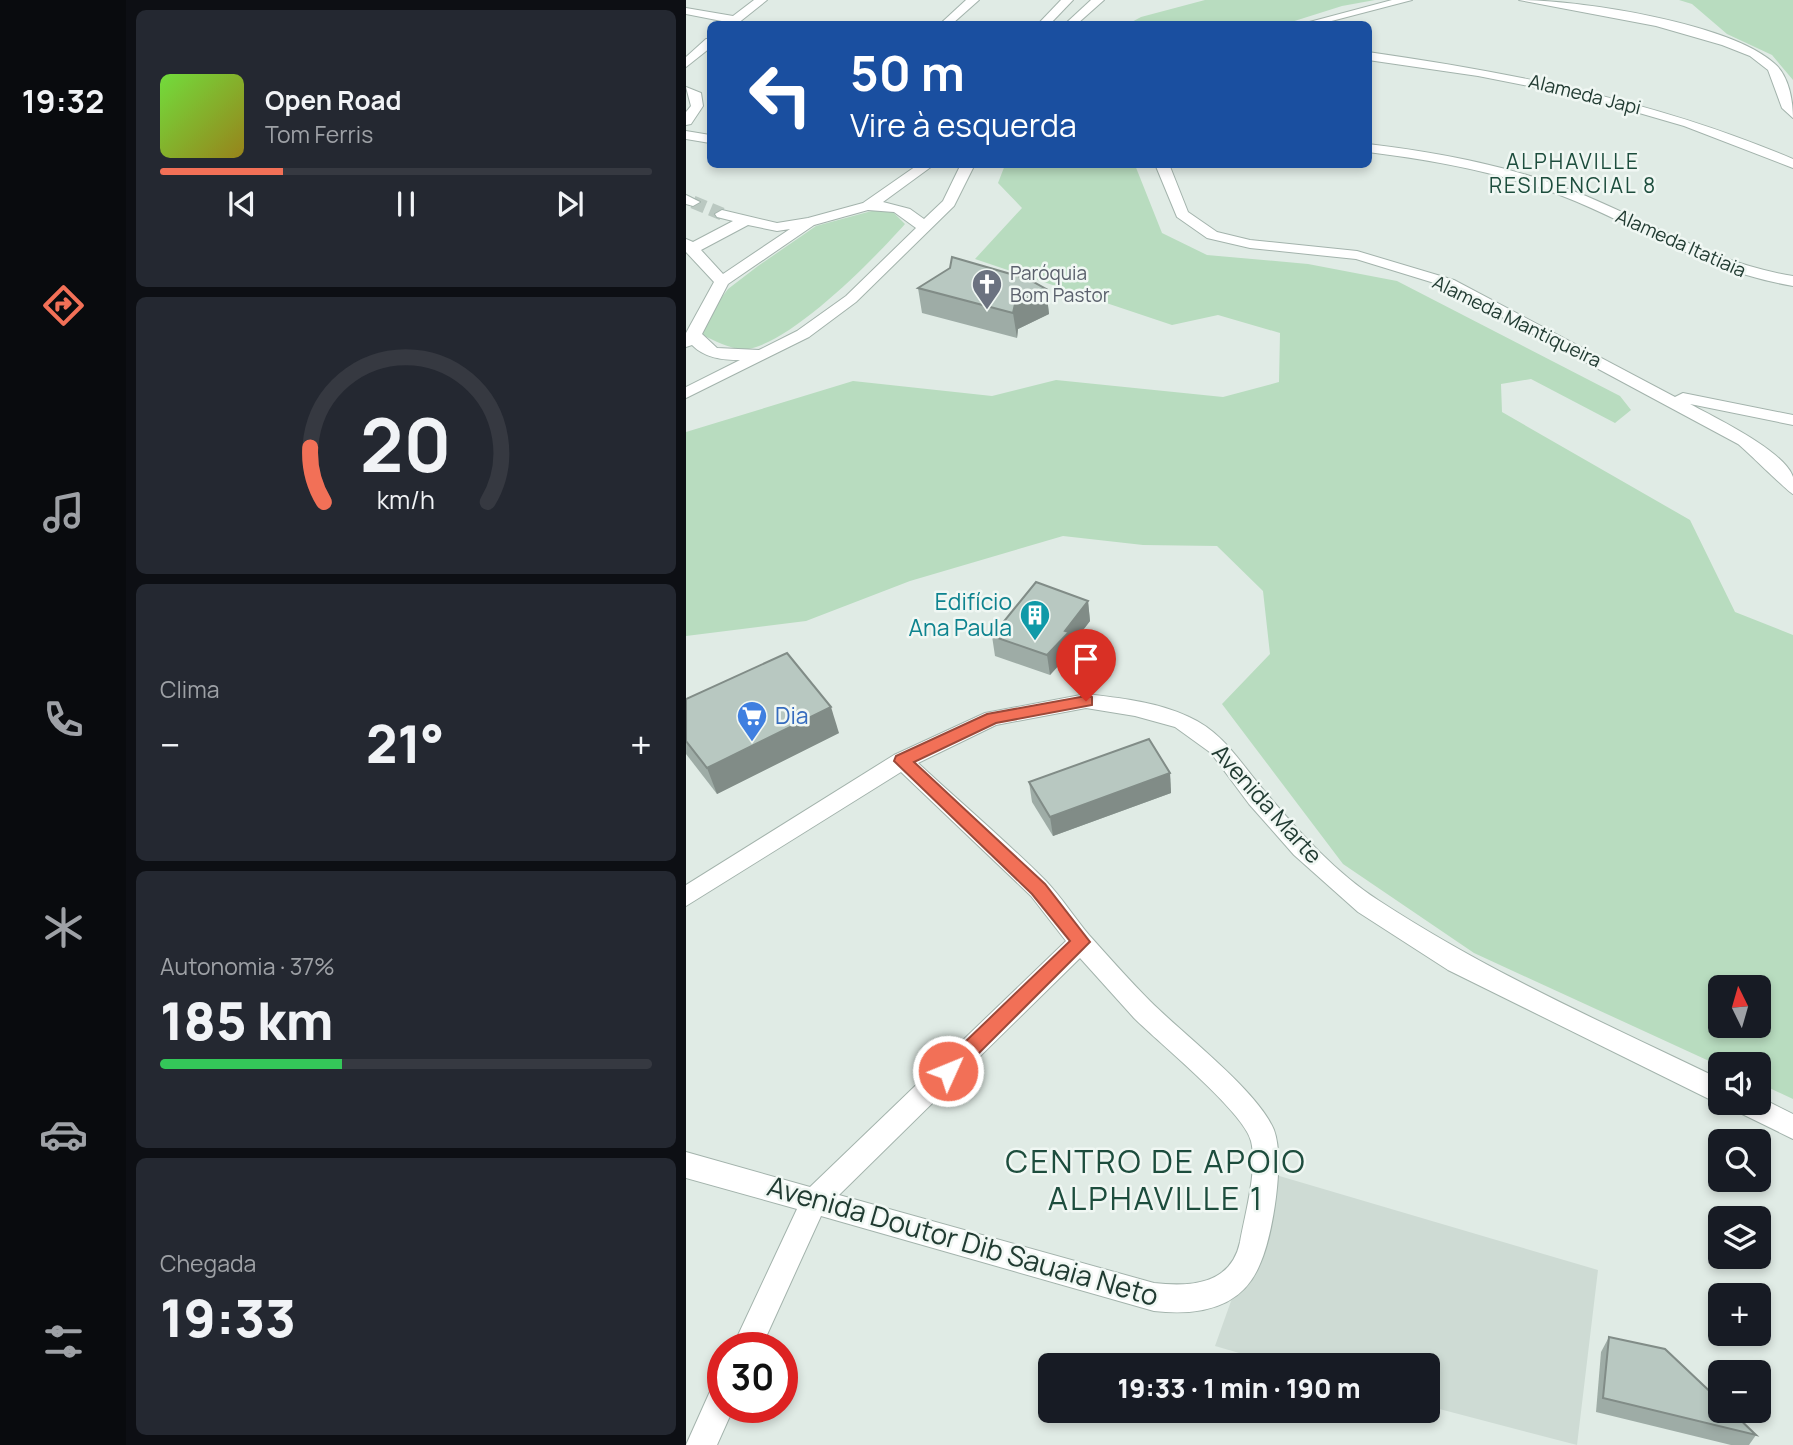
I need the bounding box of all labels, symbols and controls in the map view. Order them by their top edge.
text: 50 m [850,39,965,106]
icon: left [735,49,826,140]
street label: Alameda Japi [1526,67,1644,121]
text: 19:32 [22,79,104,123]
text: Open Road [265,82,401,118]
text: Vire à esquerda [850,103,1077,147]
text: Tom Ferris [265,118,373,150]
district label: ALPHAVILLE RESIDENCIAL 8 [1489,147,1657,199]
icon: previous [223,185,261,223]
icon: pause [387,185,425,223]
icon: next [551,185,589,223]
street label: Alameda Itatiaia [1612,203,1750,283]
place label: Paróquia Bom Pastor [1010,260,1110,308]
church icon: Paróquia Bom Pastor [970,267,1004,311]
street label: Alameda Mantiqueira [1428,269,1606,373]
icon: directions [39,281,88,330]
text: 20 [360,394,452,494]
text: km/h [377,481,435,516]
icon: music [39,488,88,537]
place label: Edifício Ana Paula [908,585,1012,643]
building icon: Edifício Ana Paula [1018,598,1052,642]
pin [1056,629,1116,701]
icon: arrive [1067,640,1105,678]
text: Clima [160,673,219,705]
icon: phone [39,695,88,744]
supermarket icon: Dia [735,699,769,743]
place label: Dia [775,699,809,731]
text: 21° [366,708,445,779]
text: − [160,718,181,770]
text: + [630,718,652,770]
street label: Avenida Marte [1205,737,1330,870]
icon: climate [39,903,88,952]
text: Autonomia · 37% [160,950,335,982]
north arrow [1708,975,1771,1038]
map controls [1708,975,1771,1423]
text: 185 km [160,985,333,1056]
position arrow [911,1034,985,1108]
button: sound [1708,1052,1771,1115]
icon: car [39,1110,88,1159]
button: search [1708,1129,1771,1192]
district label: CENTRO DE APOIO ALPHAVILLE 1 [1005,1139,1307,1220]
street label: Avenida Doutor Dib Sauaia Neto [763,1166,1163,1314]
button: layers [1708,1206,1771,1269]
text: Chegada [160,1247,256,1279]
text: 19:33 [160,1282,296,1353]
button: + [1708,1283,1771,1346]
icon: filters [39,1317,88,1366]
speed limit sign: 30 [707,1332,798,1423]
button: − [1708,1360,1771,1423]
text: 19:33 · 1 min · 190 m [1118,1370,1360,1406]

